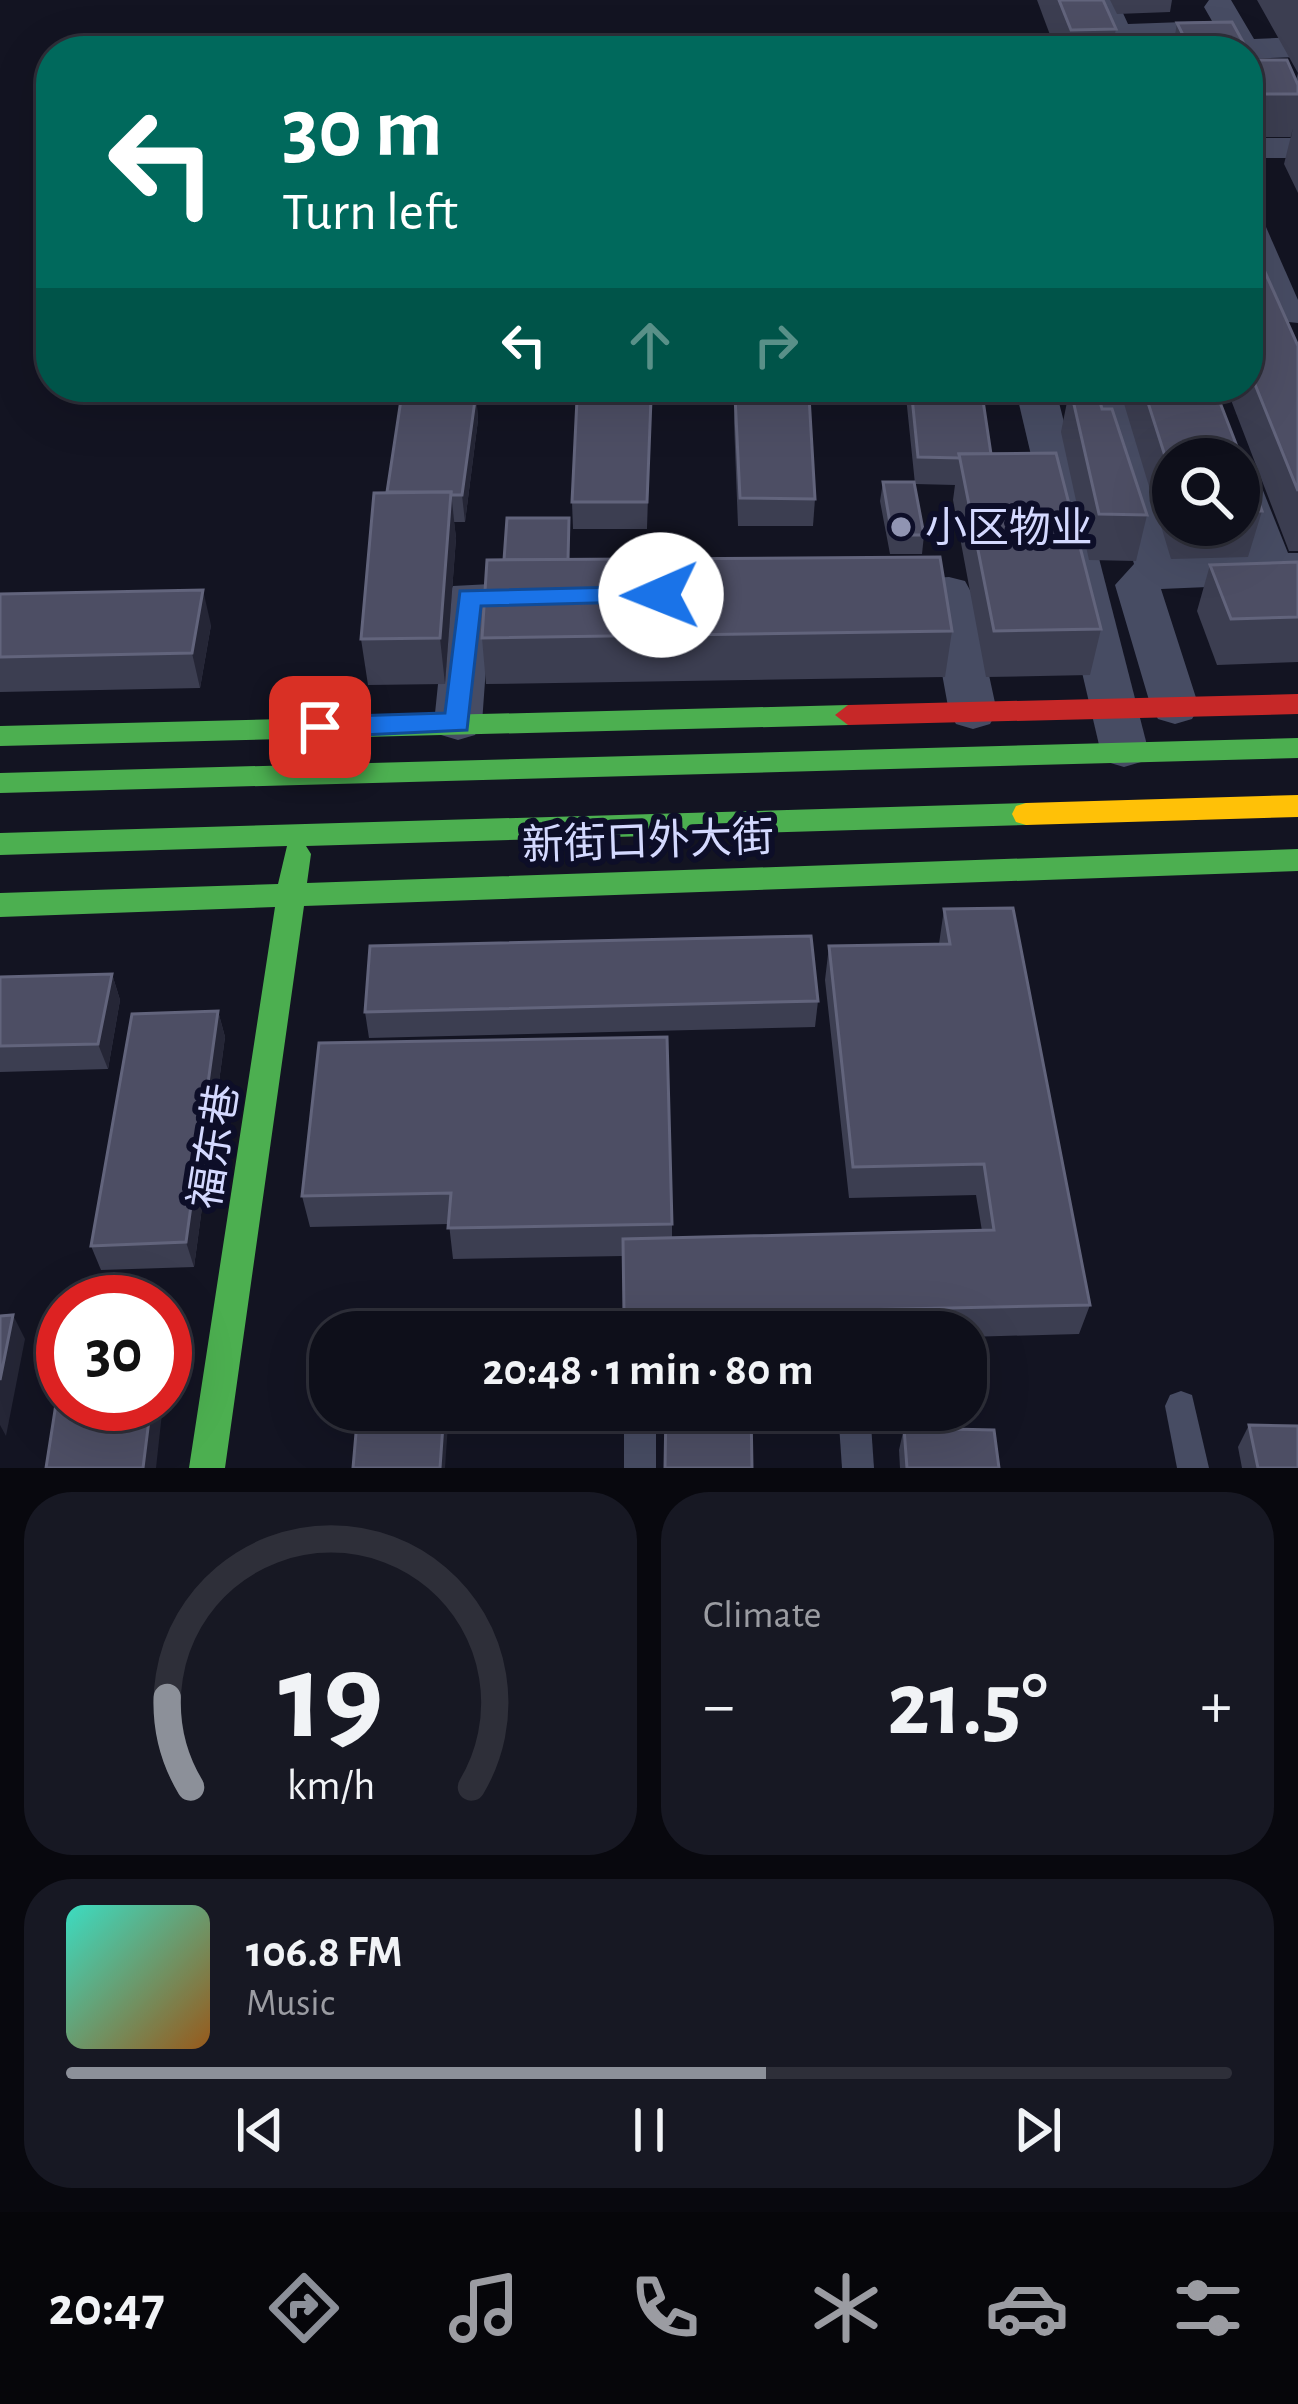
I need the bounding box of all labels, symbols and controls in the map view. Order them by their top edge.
icon: left [84,84,240,240]
text: 30 m [282,88,442,172]
text: Turn left [282,186,458,240]
icon: left [491,312,557,378]
icon: ahead [617,312,683,378]
icon: right [743,312,809,378]
map controls [1152,438,1260,546]
button: search [1152,438,1260,546]
place label: 小区物业 [925,506,1093,550]
marker: 小区物业 [888,514,914,540]
position arrow [598,532,724,658]
pin [269,676,371,778]
icon: arrive [287,694,353,760]
street label: 新街口外大街 [521,815,775,867]
street label: 福东巷 [182,1080,246,1212]
speed limit sign: 30 [36,1275,192,1431]
text: 20:48 · 1 min · 80 m [482,1348,814,1393]
text: Climate [703,1596,821,1635]
text: 19 [278,1636,383,1761]
text: 21.5° [887,1661,1048,1751]
text: − [703,1673,735,1739]
text: + [1200,1673,1232,1739]
text: km/h [286,1764,375,1807]
text: 106.8 FM [246,1930,403,1975]
text: Music [246,1984,335,2023]
icon: previous [227,2097,293,2163]
icon: pause [616,2097,682,2163]
icon: next [1005,2097,1071,2163]
icon: directions [262,2266,346,2350]
icon: music [442,2266,526,2350]
icon: phone [623,2266,707,2350]
icon: climate [804,2266,888,2350]
icon: car [985,2266,1069,2350]
icon: filters [1166,2266,1250,2350]
text: 20:47 [48,2281,165,2335]

